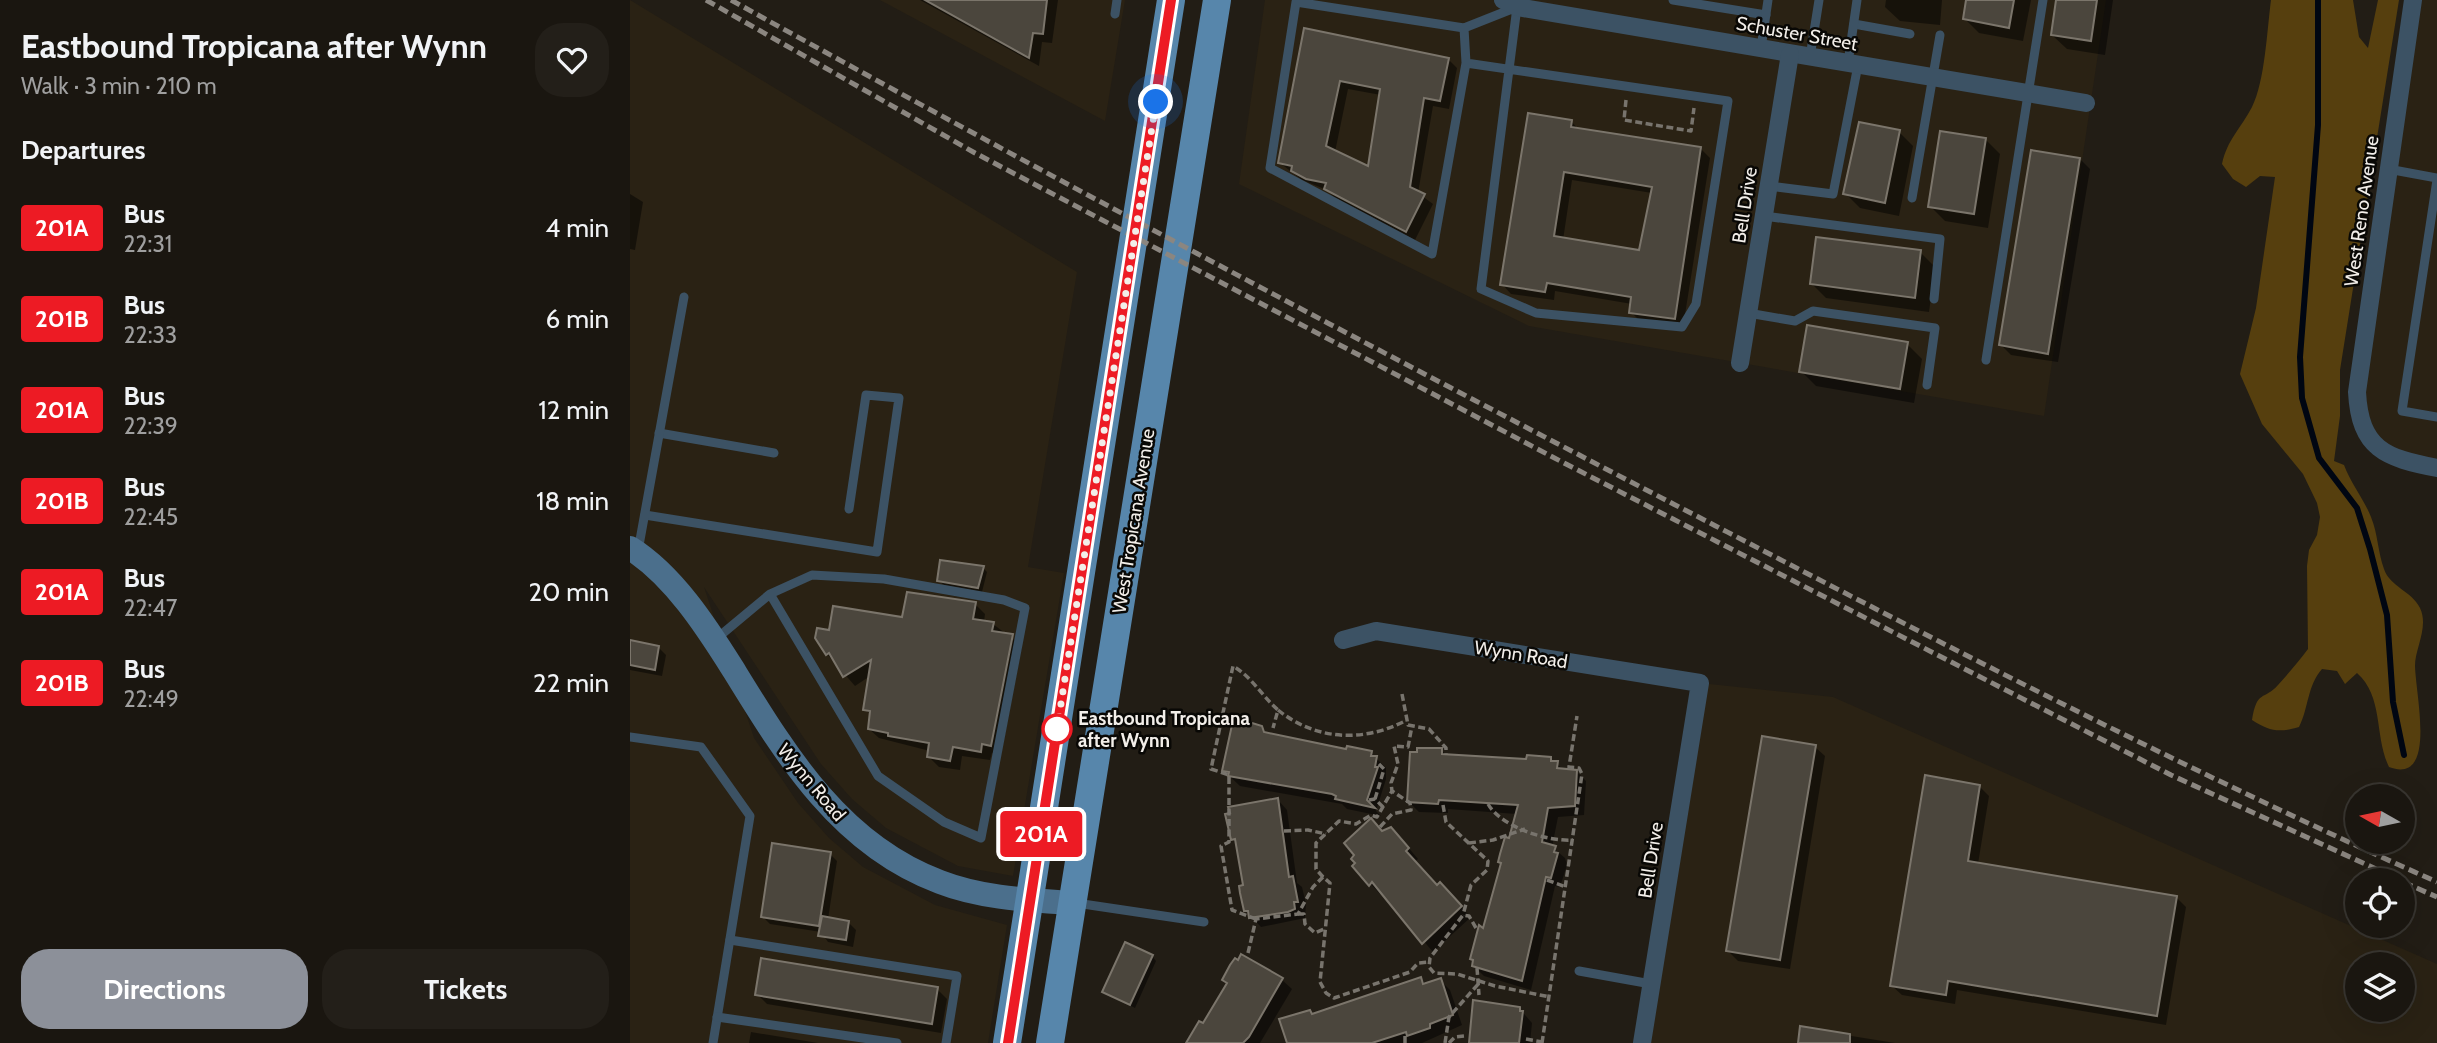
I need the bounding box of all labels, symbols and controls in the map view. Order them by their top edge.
street label: Schuster Street [1734,11,1860,56]
button: heart [535,23,609,97]
text: Eastbound Tropicana after Wynn [21,26,487,66]
text: Walk · 3 min · 210 m [21,72,217,100]
your location [1138,84,1173,119]
text: Departures [21,134,145,166]
street label: West Reno Avenue [2340,134,2383,288]
street label: Bell Drive [1727,165,1762,245]
text: Bus [124,198,165,230]
text: 4 min [545,212,609,244]
text: 201A [35,213,89,242]
text: 22:31 [124,230,172,258]
text: Bus [124,289,165,321]
text: 6 min [546,303,609,335]
text: 201B [35,304,89,333]
text: 22:33 [124,321,177,349]
text: Bus [124,380,165,412]
text: 12 min [538,394,609,426]
text: 201A [35,395,89,424]
text: 22:39 [124,412,178,440]
street label: West Tropicana Avenue [1108,427,1160,615]
text: Bus [124,471,165,503]
text: 18 min [536,485,609,517]
text: 201B [35,486,89,515]
text: 22:45 [124,503,178,531]
text: Bus [124,562,165,594]
text: 20 min [529,576,609,608]
text: 201A [35,577,89,606]
text: 22:47 [124,594,177,622]
street label: Wynn Road [1473,636,1569,673]
text: Bus [124,653,165,685]
text: 22 min [533,667,609,699]
text: 201B [35,668,89,697]
text: 22:49 [124,685,179,713]
place label: Eastbound Tropicana after Wynn [1078,707,1251,752]
marker: Eastbound Tropicana after Wynn [1042,714,1072,744]
street label: Wynn Road [773,739,851,826]
north arrow [2345,784,2415,854]
map controls [2345,784,2415,1022]
line badge: 201A [992,811,1090,857]
text: 201A [1014,819,1068,848]
street label: Bell Drive [1633,820,1668,900]
button: locate [2345,868,2415,938]
button: Directions [21,949,308,1029]
button: Tickets [322,949,609,1029]
button: layers [2345,952,2415,1022]

